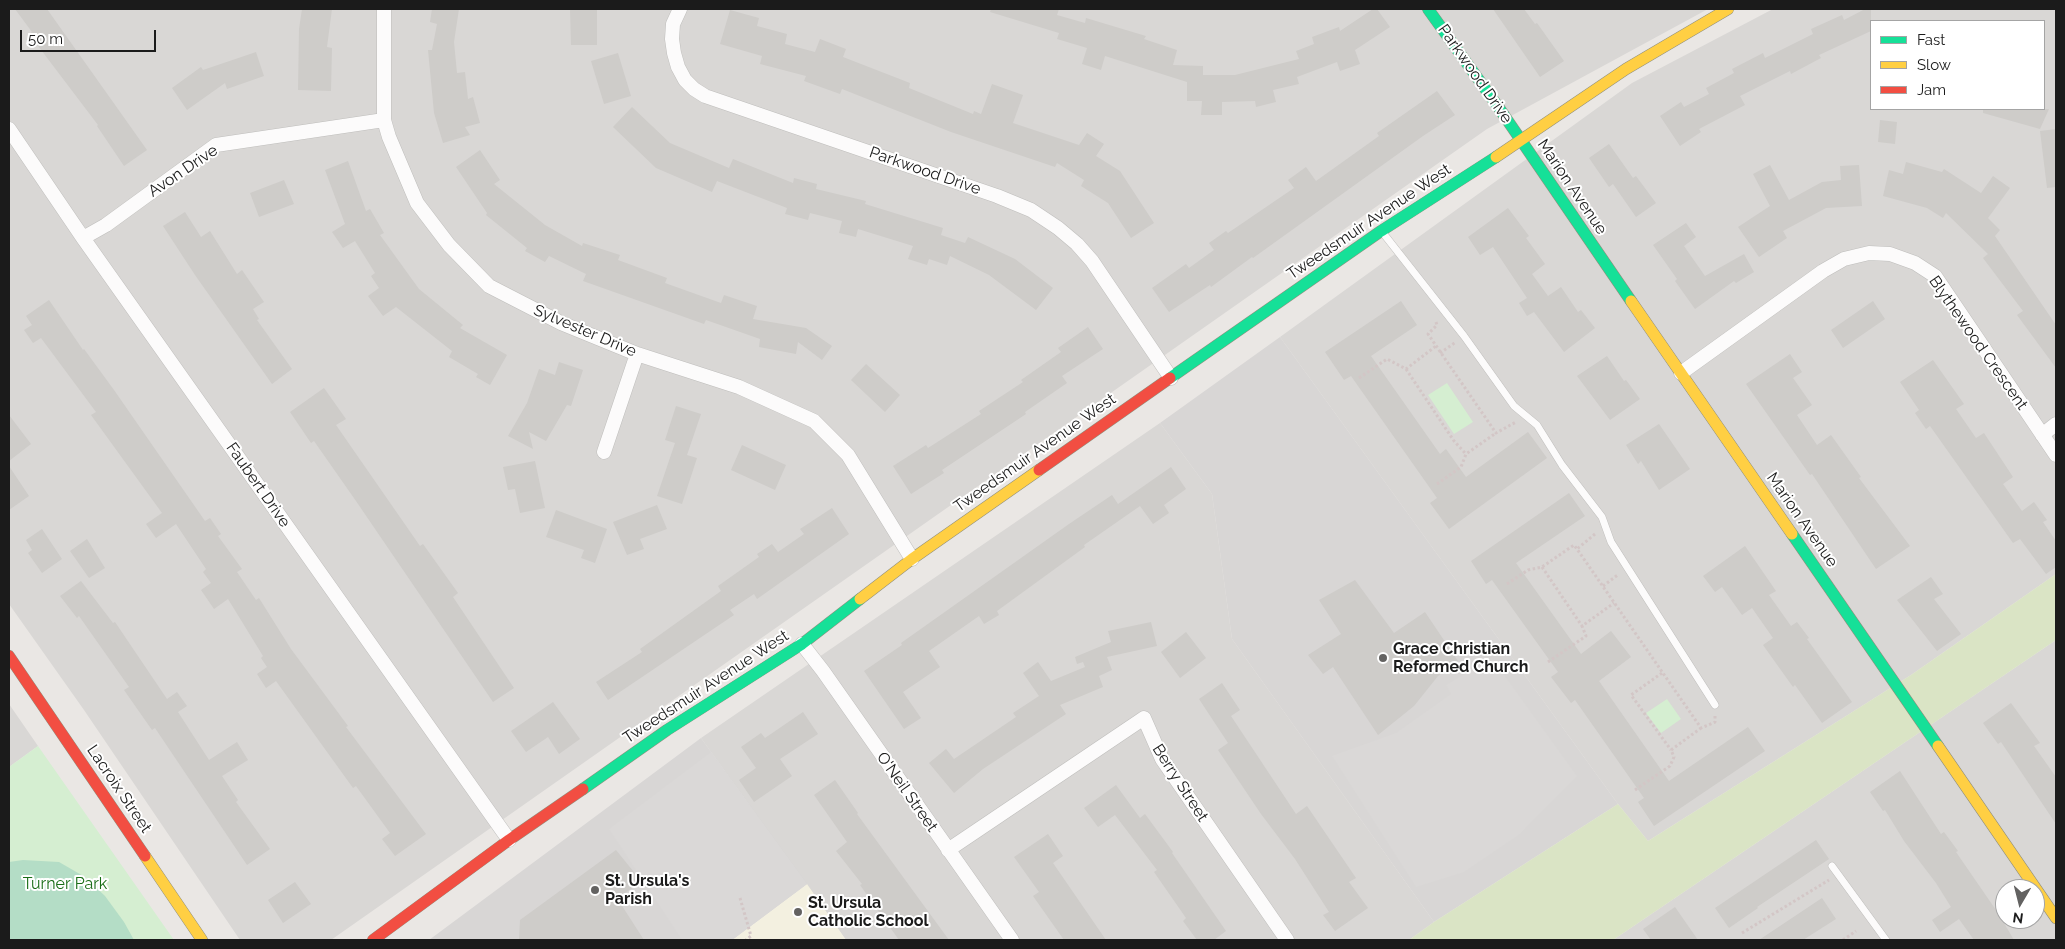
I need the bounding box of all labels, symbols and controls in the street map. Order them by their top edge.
scale bar [22,20,159,52]
legend [1870,20,2045,110]
street label: Parkwood Drive [1434,21,1516,127]
text: 50 m [28,30,63,48]
text: Fast [1917,31,1945,49]
text: Slow [1917,56,1951,74]
text: Jam [1917,81,1946,99]
street label: Marion Avenue [1533,136,1611,238]
street label: Avon Drive [145,141,221,201]
street label: Parkwood Drive [867,143,983,199]
street label: Tweedsmuir Avenue West [1283,160,1455,284]
street label: Blythewood Crescent [1924,272,2032,414]
street label: Sylvester Drive [531,301,639,361]
street label: Tweedsmuir Avenue West [950,390,1120,516]
street label: Faubert Drive [222,439,294,531]
street label: Marion Avenue [1762,469,1842,571]
street label: Tweedsmuir Avenue West [620,626,792,748]
place label: Grace Christian Reformed Church [1393,639,1529,677]
marker: Grace Christian Reformed Church [1377,652,1389,664]
street label: Lacroix Street [83,741,155,837]
street label: Berry Street [1148,741,1212,825]
street label: O'Neil Street [872,748,942,836]
place label: St. Ursula's Parish [605,871,689,909]
park label: Turner Park [23,874,107,894]
north arrow [1995,879,2045,929]
marker: St. Ursula's Parish [589,884,601,896]
place label: St. Ursula Catholic School [808,893,929,931]
marker: St. Ursula Catholic School [792,906,804,918]
text: N [2012,909,2024,927]

